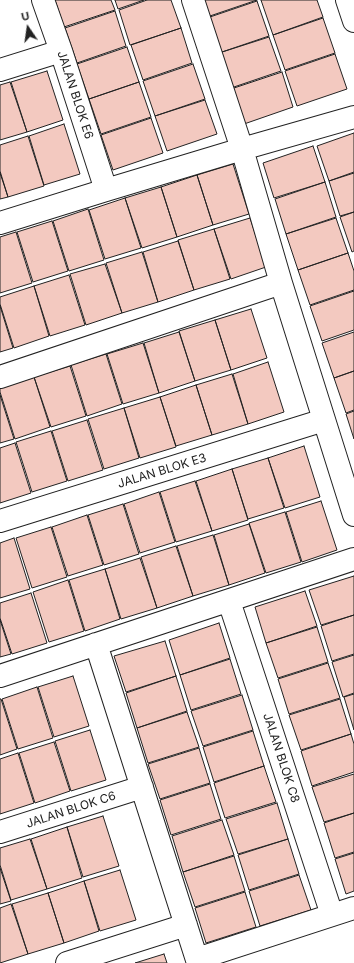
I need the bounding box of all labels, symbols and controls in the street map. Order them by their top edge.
north arrow [8,8,48,48]
text: U [20,9,31,24]
street label: JALAN BLOK E6 [54,49,96,141]
street label: JALAN BLOK E3 [116,451,208,491]
street label: JALAN BLOK C8 [260,711,302,805]
street label: JALAN BLOK C6 [24,789,118,831]

